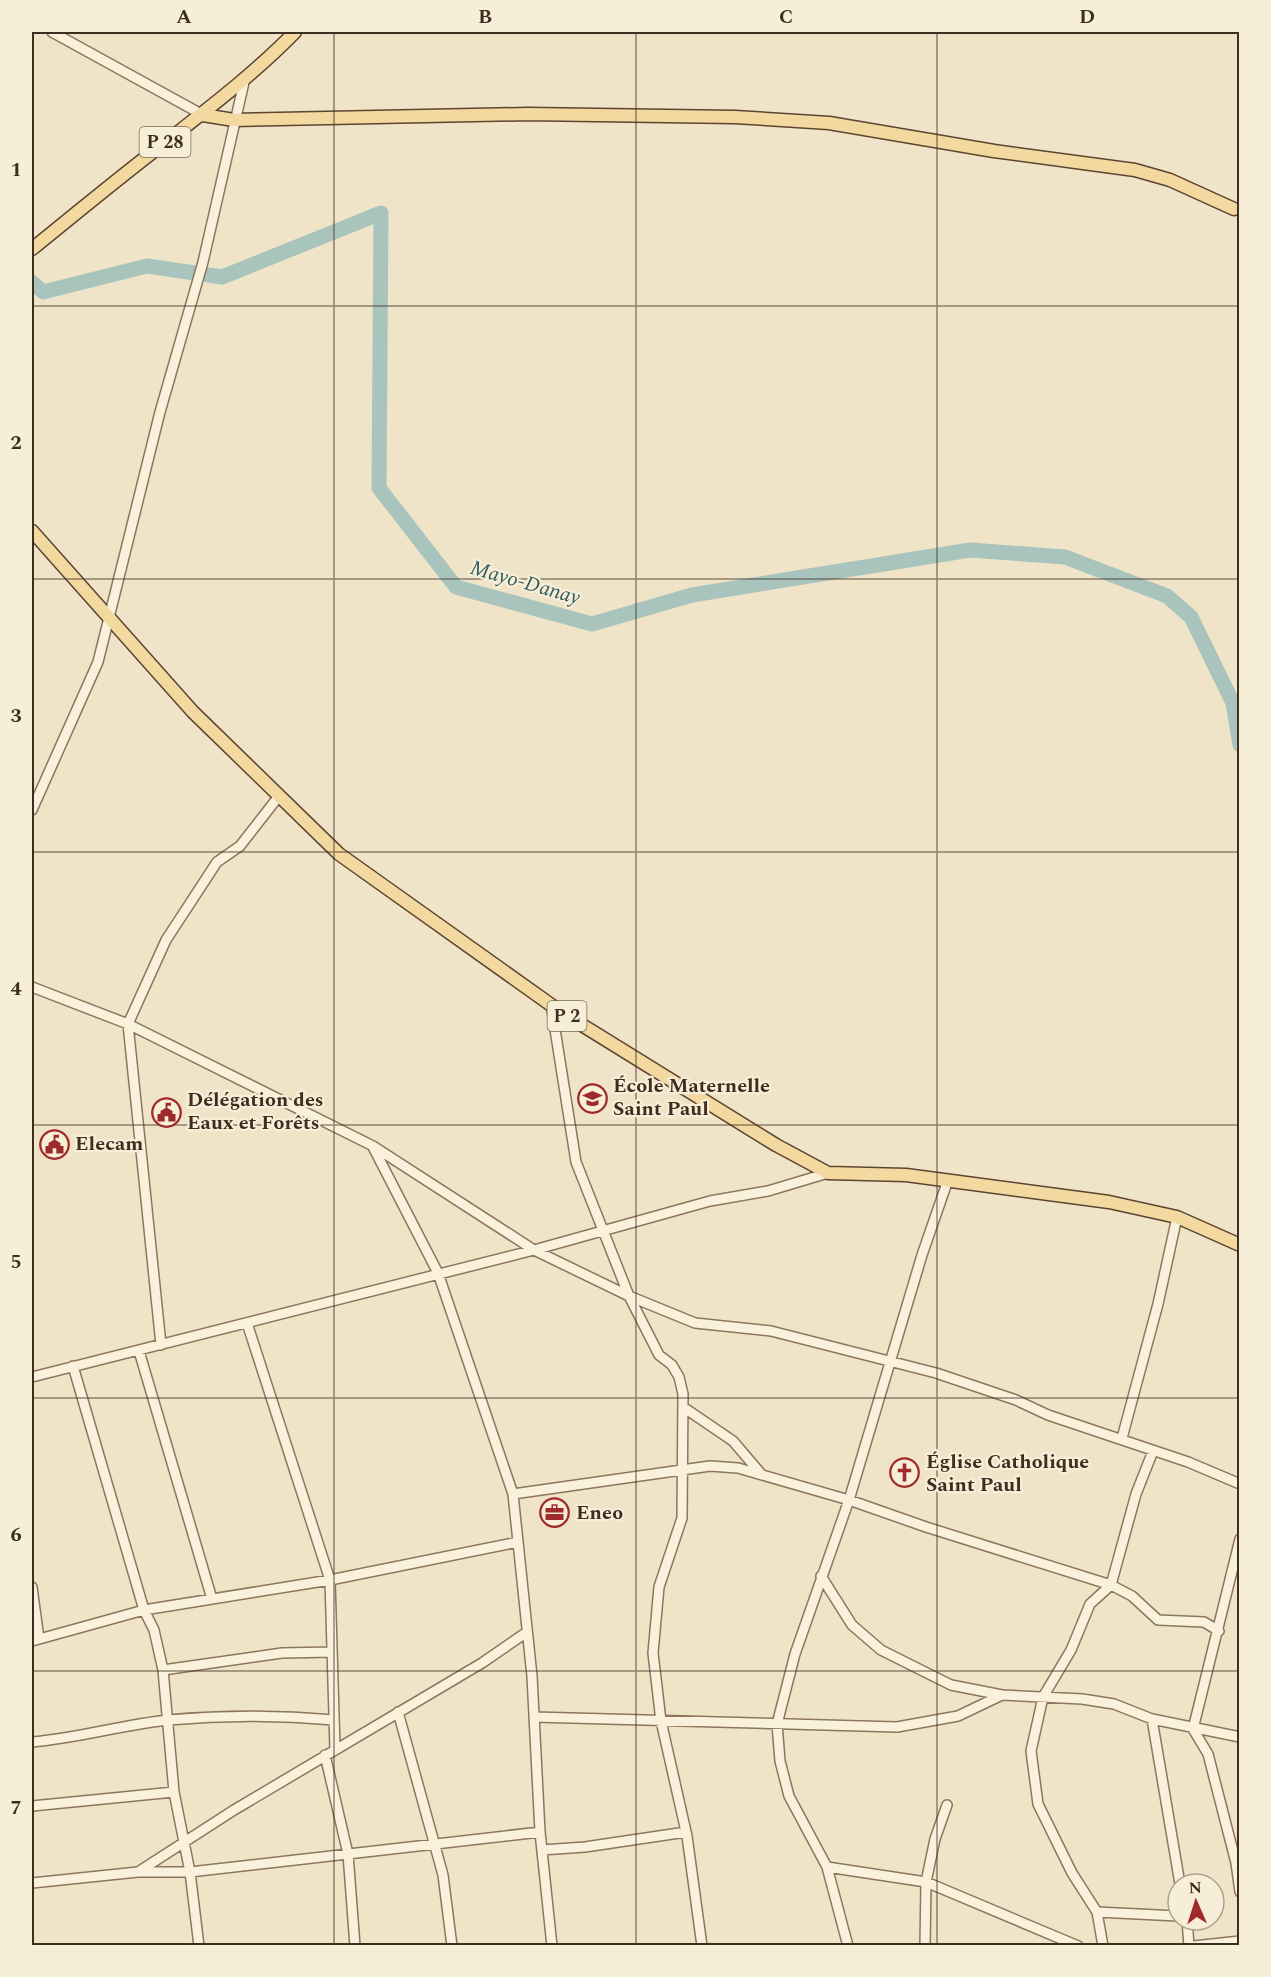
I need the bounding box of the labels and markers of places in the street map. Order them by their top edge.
place label: École Maternelle Saint Paul [613,1071,770,1124]
school or university icon: École Maternelle Saint Paul [576,1082,608,1114]
place label: Délégation des Eaux et Forêts [187,1085,324,1138]
public building icon: Délégation des Eaux et Forêts [150,1096,182,1128]
public building icon: Elecam [38,1128,70,1160]
place label: Elecam [75,1129,143,1159]
place label: Église Catholique Saint Paul [926,1447,1089,1500]
church icon: Église Catholique Saint Paul [889,1457,921,1489]
office icon: Eneo [539,1497,571,1529]
place label: Eneo [576,1498,623,1528]

